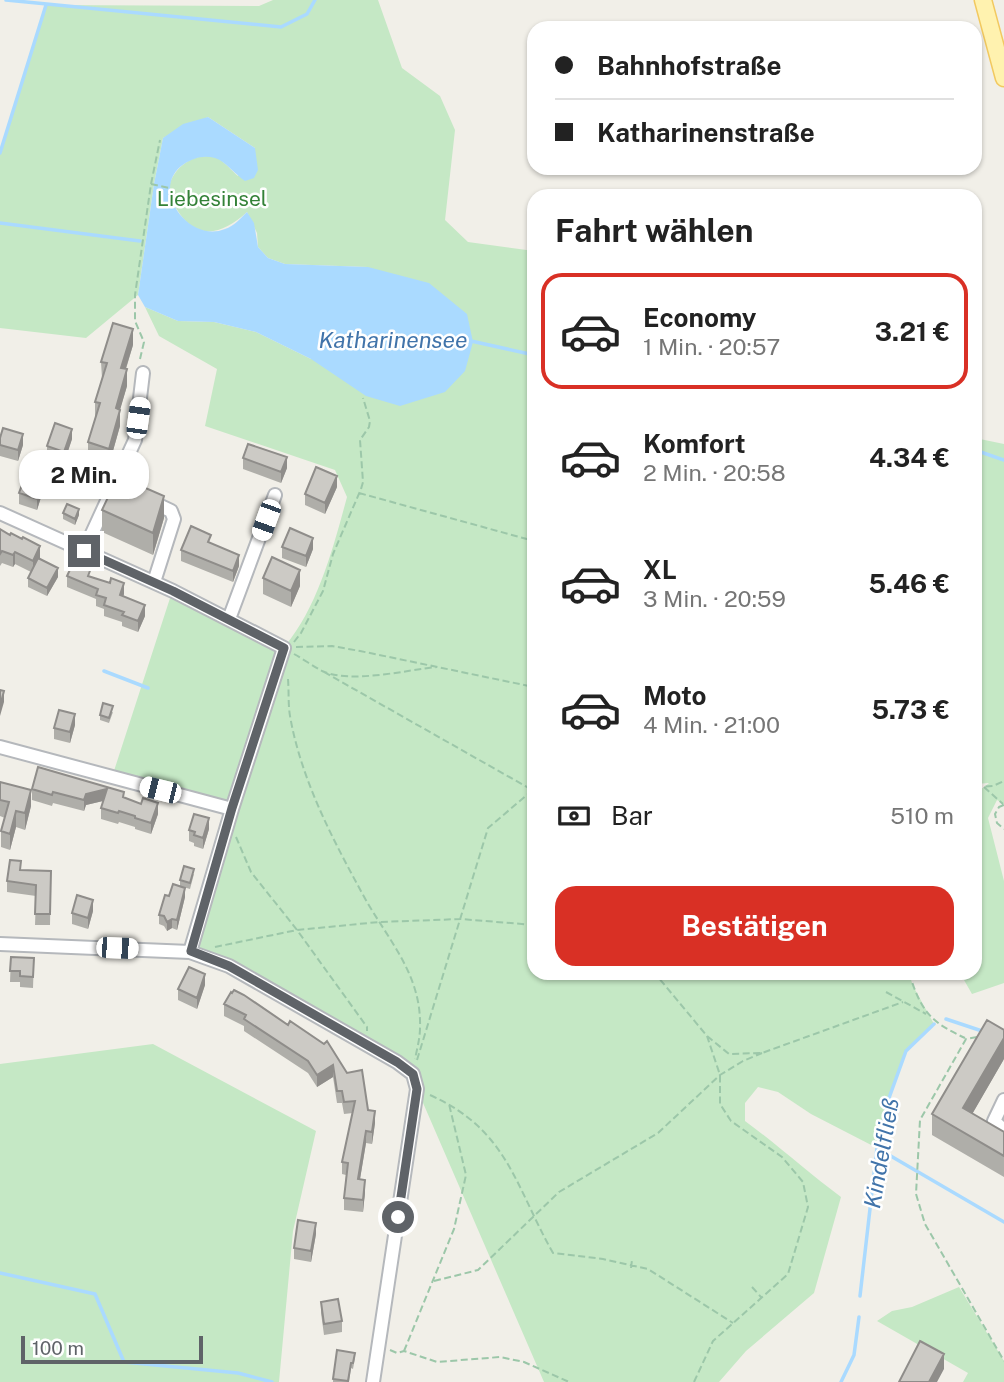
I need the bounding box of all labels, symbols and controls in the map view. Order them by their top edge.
text: Bahnhofstraße [597,50,781,81]
text: Katharinenstraße [597,117,815,148]
park label: Liebesinsel [157,186,267,211]
text: Fahrt wählen [555,212,754,249]
icon: car [559,300,622,363]
text: Economy [643,302,756,333]
text: 3.21 € [875,316,950,347]
water label: Katharinensee [318,326,468,353]
text: 1 Min. · 20:57 [643,333,780,360]
car [125,396,152,440]
icon: car [559,426,622,489]
text: Komfort [643,428,745,459]
text: 4.34 € [869,442,950,473]
callout: 2 Min. [19,449,149,498]
text: 2 Min. · 20:58 [643,459,786,486]
text: 2 Min. [51,461,117,488]
car [249,497,284,543]
route end [68,535,100,567]
icon: car [559,552,622,615]
text: XL [643,554,677,585]
text: 5.46 € [868,568,950,599]
text: 3 Min. · 20:59 [643,585,786,612]
icon: car [559,678,622,741]
text: Moto [643,680,706,711]
text: 5.73 € [871,694,950,725]
text: 4 Min. · 21:00 [643,711,780,738]
car [138,775,183,805]
icon: cash [555,797,593,835]
text: Bar [611,800,653,831]
text: 510 m [890,802,954,829]
button: Bestätigen [555,886,954,966]
car [96,937,139,959]
water label: Kindelfließ [858,1096,904,1210]
route start [382,1201,414,1233]
scale bar [21,1333,203,1365]
text: 100 m [32,1337,84,1359]

